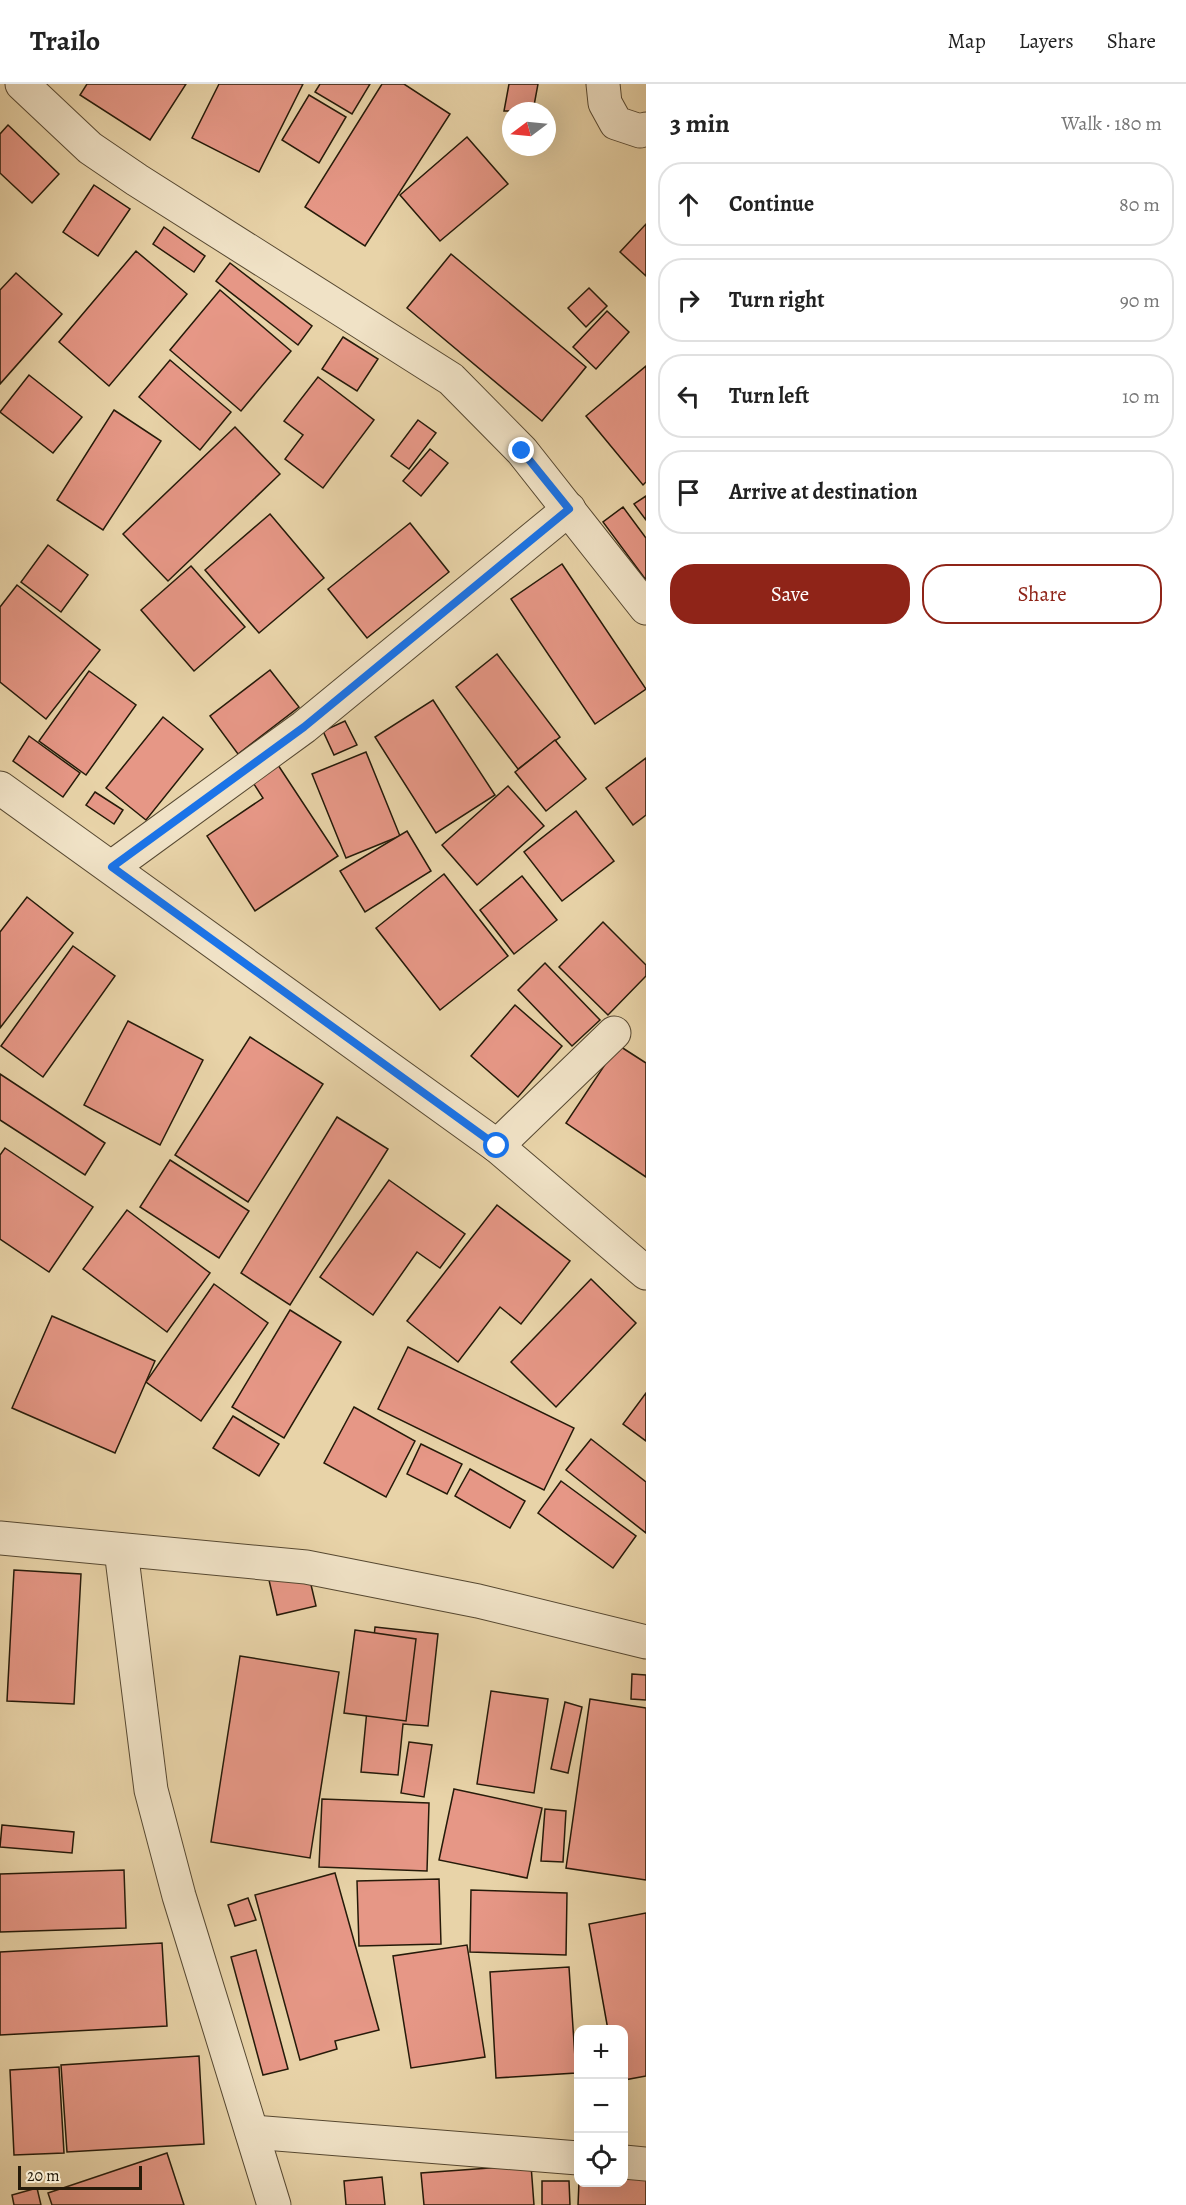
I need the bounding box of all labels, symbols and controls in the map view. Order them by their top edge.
text: Trailo [30,22,100,60]
text: Map [947,27,986,55]
text: Layers [1019,27,1074,55]
text: Share [1107,27,1156,55]
north arrow [502,102,556,156]
text: 3 min [670,106,730,141]
text: Walk · 180 m [1061,110,1162,137]
icon: ahead [672,188,705,221]
text: Continue [729,189,814,219]
text: 80 m [1119,191,1160,218]
icon: right [672,284,705,317]
text: Turn right [729,285,825,315]
text: 90 m [1120,287,1160,314]
icon: left [672,380,705,413]
text: Turn left [729,381,809,411]
text: 10 m [1122,383,1160,410]
route end [508,437,534,463]
icon: arrive [672,476,705,509]
text: Arrive at destination [729,477,918,507]
button: Save [670,564,910,624]
button: Share [922,564,1162,624]
route start [483,1132,509,1158]
map controls [574,2025,628,2187]
button: + [574,2025,628,2079]
button: − [574,2079,628,2133]
button: locate [574,2133,628,2187]
scale bar [18,2163,142,2190]
text: 20 m [27,2165,60,2187]

